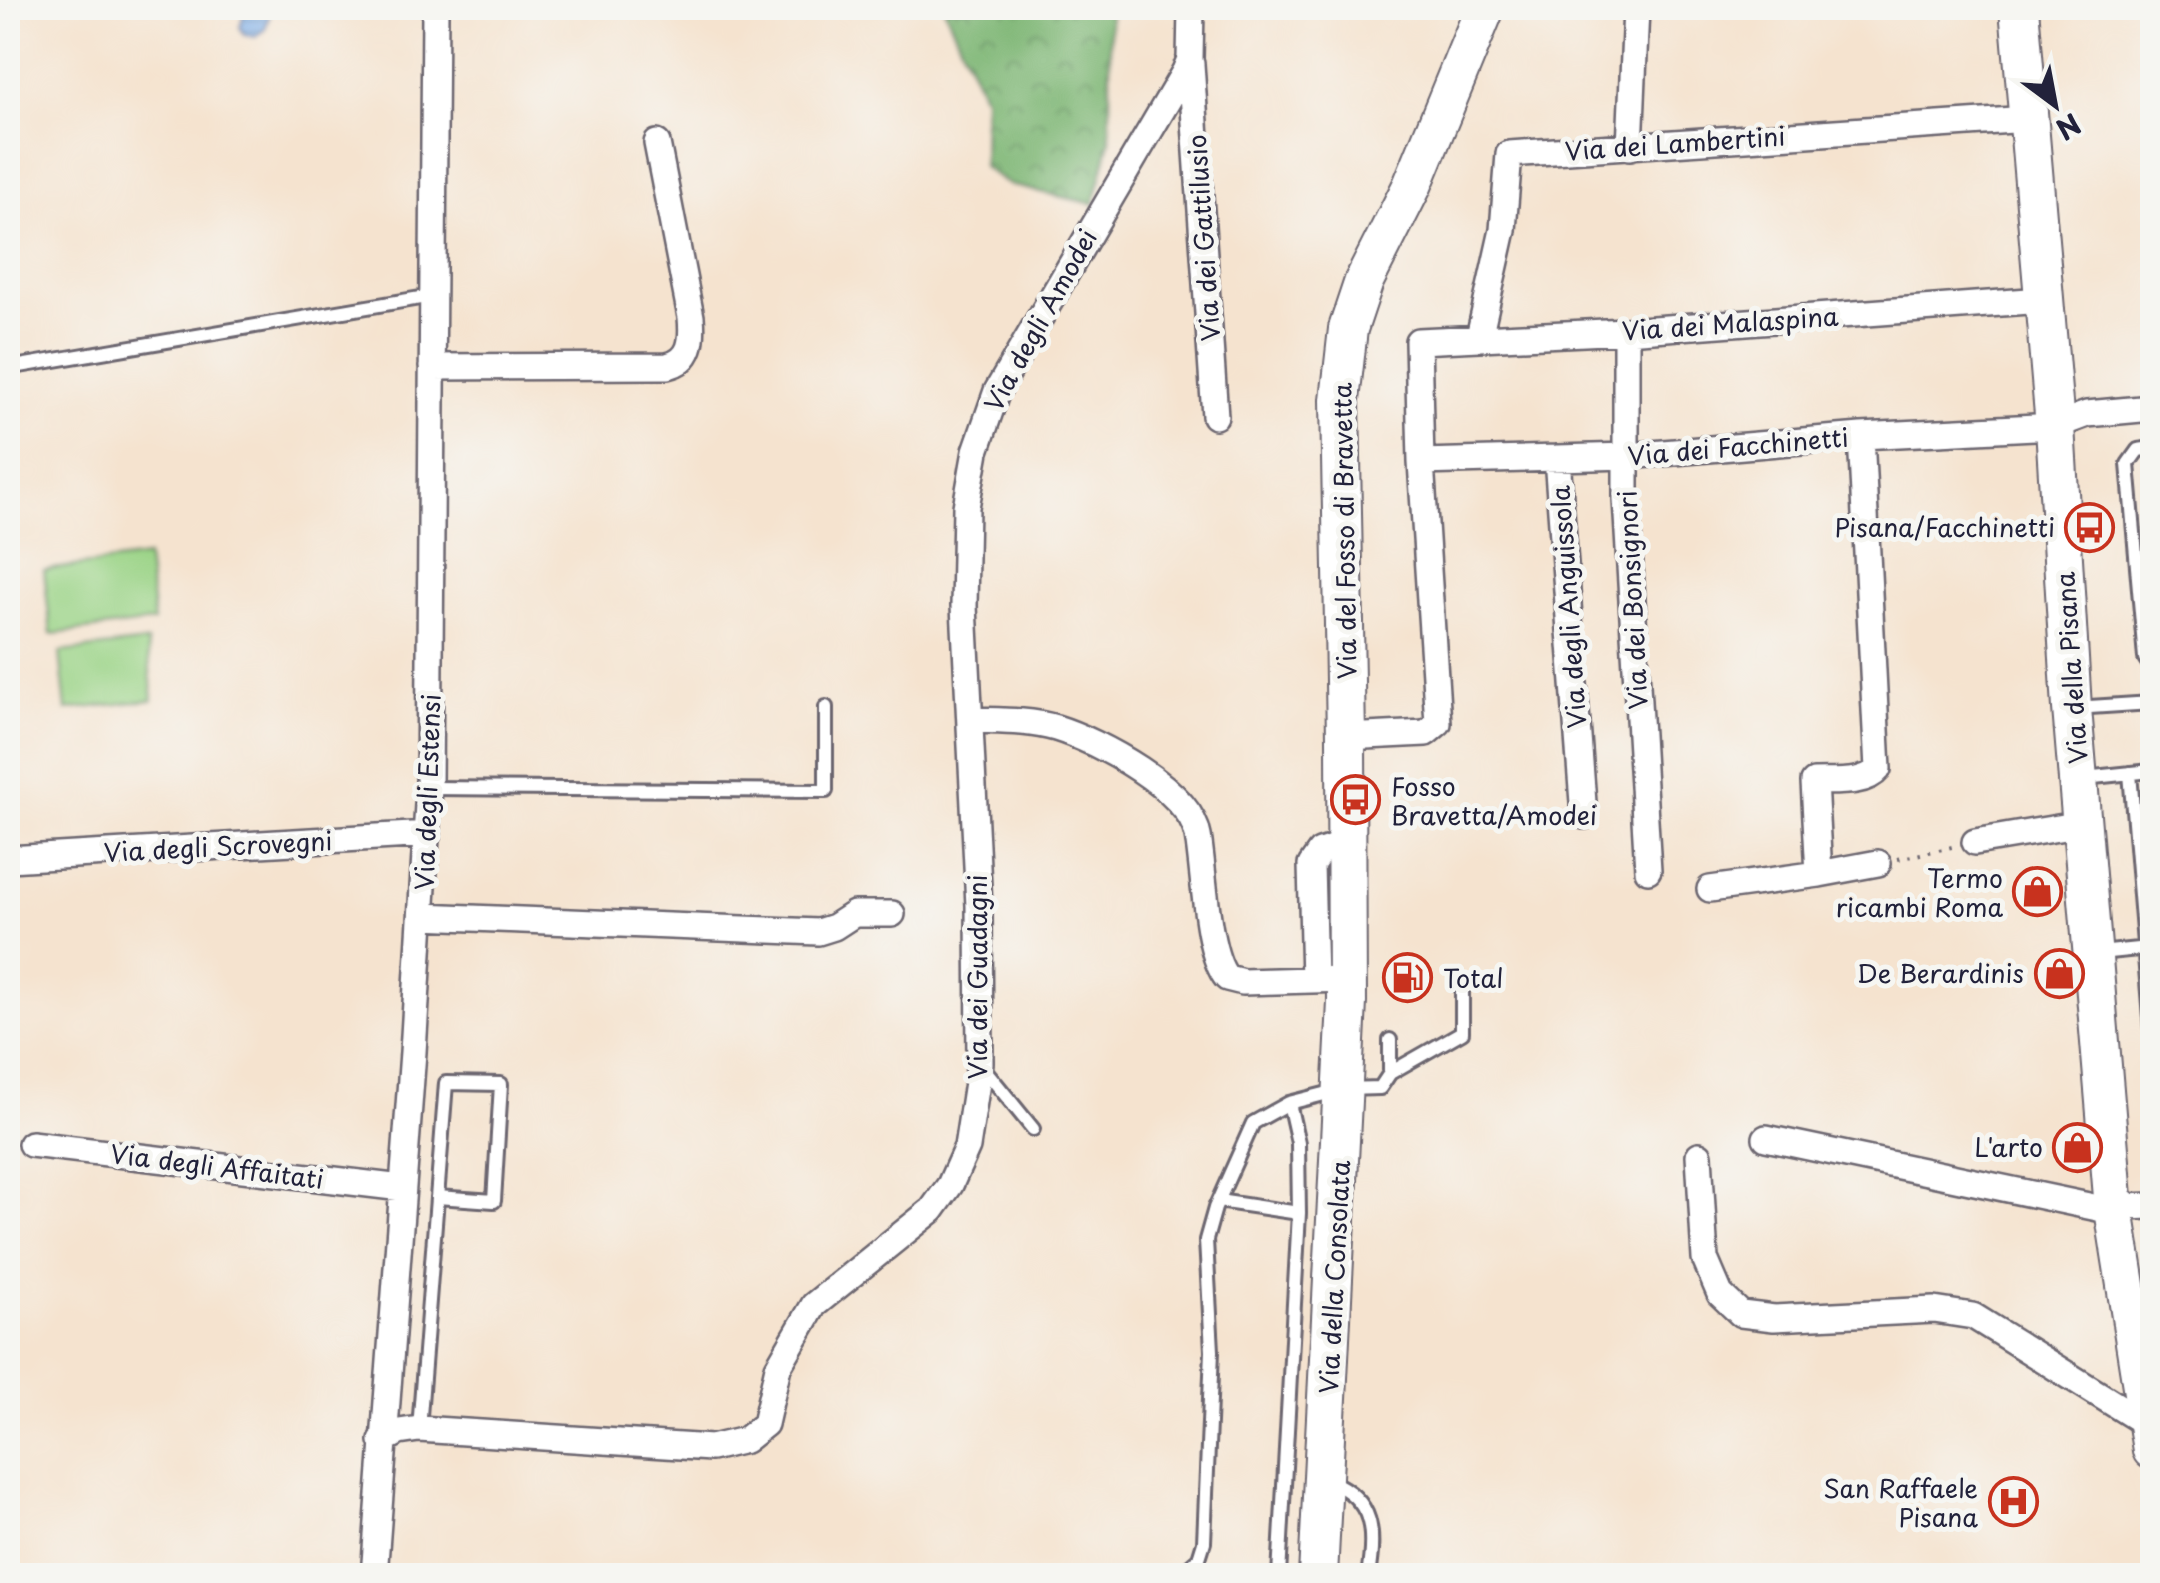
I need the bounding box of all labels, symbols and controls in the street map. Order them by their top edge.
north arrow [2005,55,2105,155]
text: N [2048,103,2090,152]
street label: Via dei Lambertini [1563,116,1787,170]
street label: Via dei Gattilusio [1177,133,1229,343]
street label: Via degli Amodei [974,222,1106,418]
street label: Via dei Malaspina [1620,296,1840,350]
street label: Via del Fosso di Bravetta [1322,382,1366,680]
street label: Via dei Facchinetti [1626,417,1850,475]
street label: Via degli Anguissola [1541,484,1595,730]
street label: Via dei Bonsignori [1607,489,1657,711]
bus stop icon: Pisana/Facchinetti [2064,501,2116,553]
place label: Pisana/Facchinetti [1834,508,2055,546]
street label: Via della Pisana [2045,571,2097,765]
street label: Via degli Estensi [405,693,449,891]
place label: Fosso Bravetta/Amodei [1391,767,1597,834]
bus stop icon: Fosso Bravetta/Amodei [1330,774,1382,826]
street label: Via degli Scrovegni [103,821,333,871]
place label: Termo ricambi Roma [1836,859,2003,926]
shop icon: Termo ricambi Roma [2012,866,2064,918]
street label: Via dei Guadagni [958,874,996,1080]
shop icon: De Berardinis [2033,947,2085,999]
fuel station icon: Total [1382,952,1434,1004]
place label: De Berardinis [1857,954,2024,992]
place label: Total [1443,959,1503,997]
shop icon: L'arto [2052,1121,2104,1173]
place label: L'arto [1974,1128,2043,1166]
street label: Via degli Affaitati [108,1134,326,1198]
street label: Via della Consolata [1309,1159,1359,1395]
place label: San Raffaele Pisana [1823,1469,1978,1536]
hospital icon: San Raffaele Pisana [1987,1476,2039,1528]

